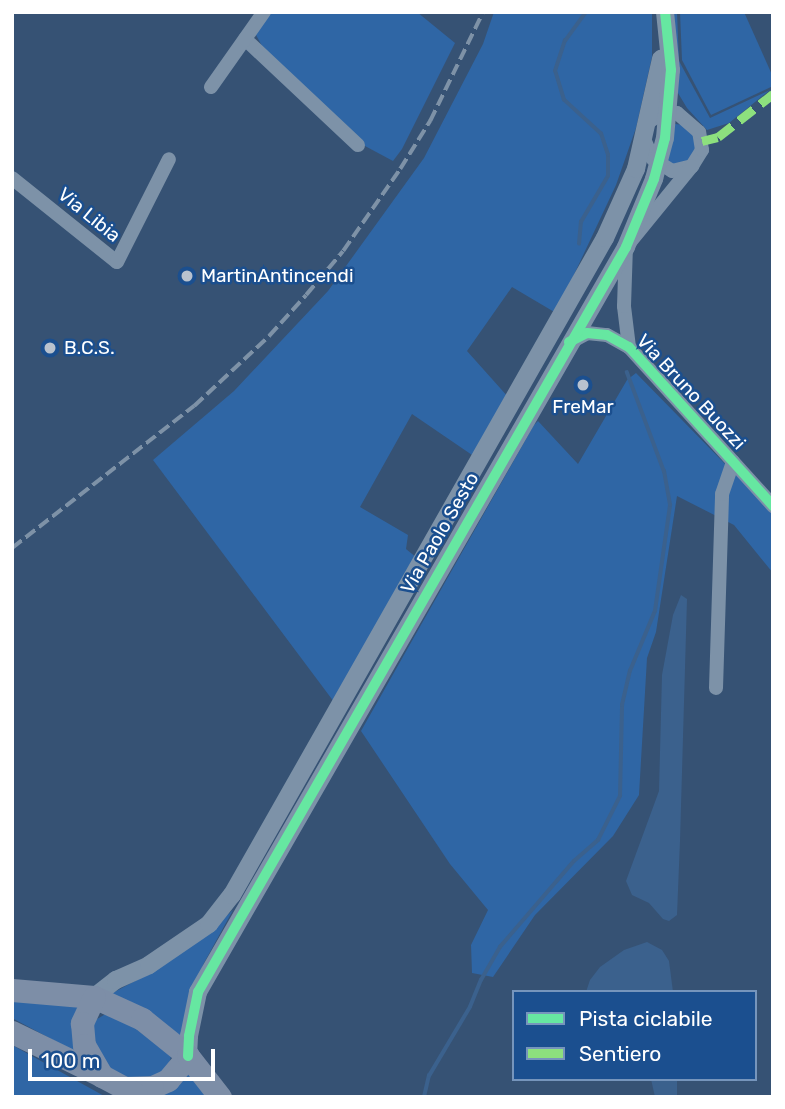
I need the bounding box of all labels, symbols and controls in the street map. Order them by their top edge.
street label: Via Libia [53,183,125,247]
place label: MartinAntincendi [201,265,354,287]
marker: MartinAntincendi [179,268,195,284]
street label: Via Bruno Buozzi [632,330,750,454]
place label: B.C.S. [64,337,115,359]
marker: B.C.S. [42,340,58,356]
marker: FreMar [575,377,591,393]
place label: FreMar [552,396,614,418]
street label: Via Paolo Sesto [396,468,484,598]
legend [512,990,757,1081]
text: Pista ciclabile [579,1006,713,1031]
scale bar [32,1036,219,1080]
text: Sentiero [579,1041,661,1066]
text: 100 m [41,1048,100,1073]

